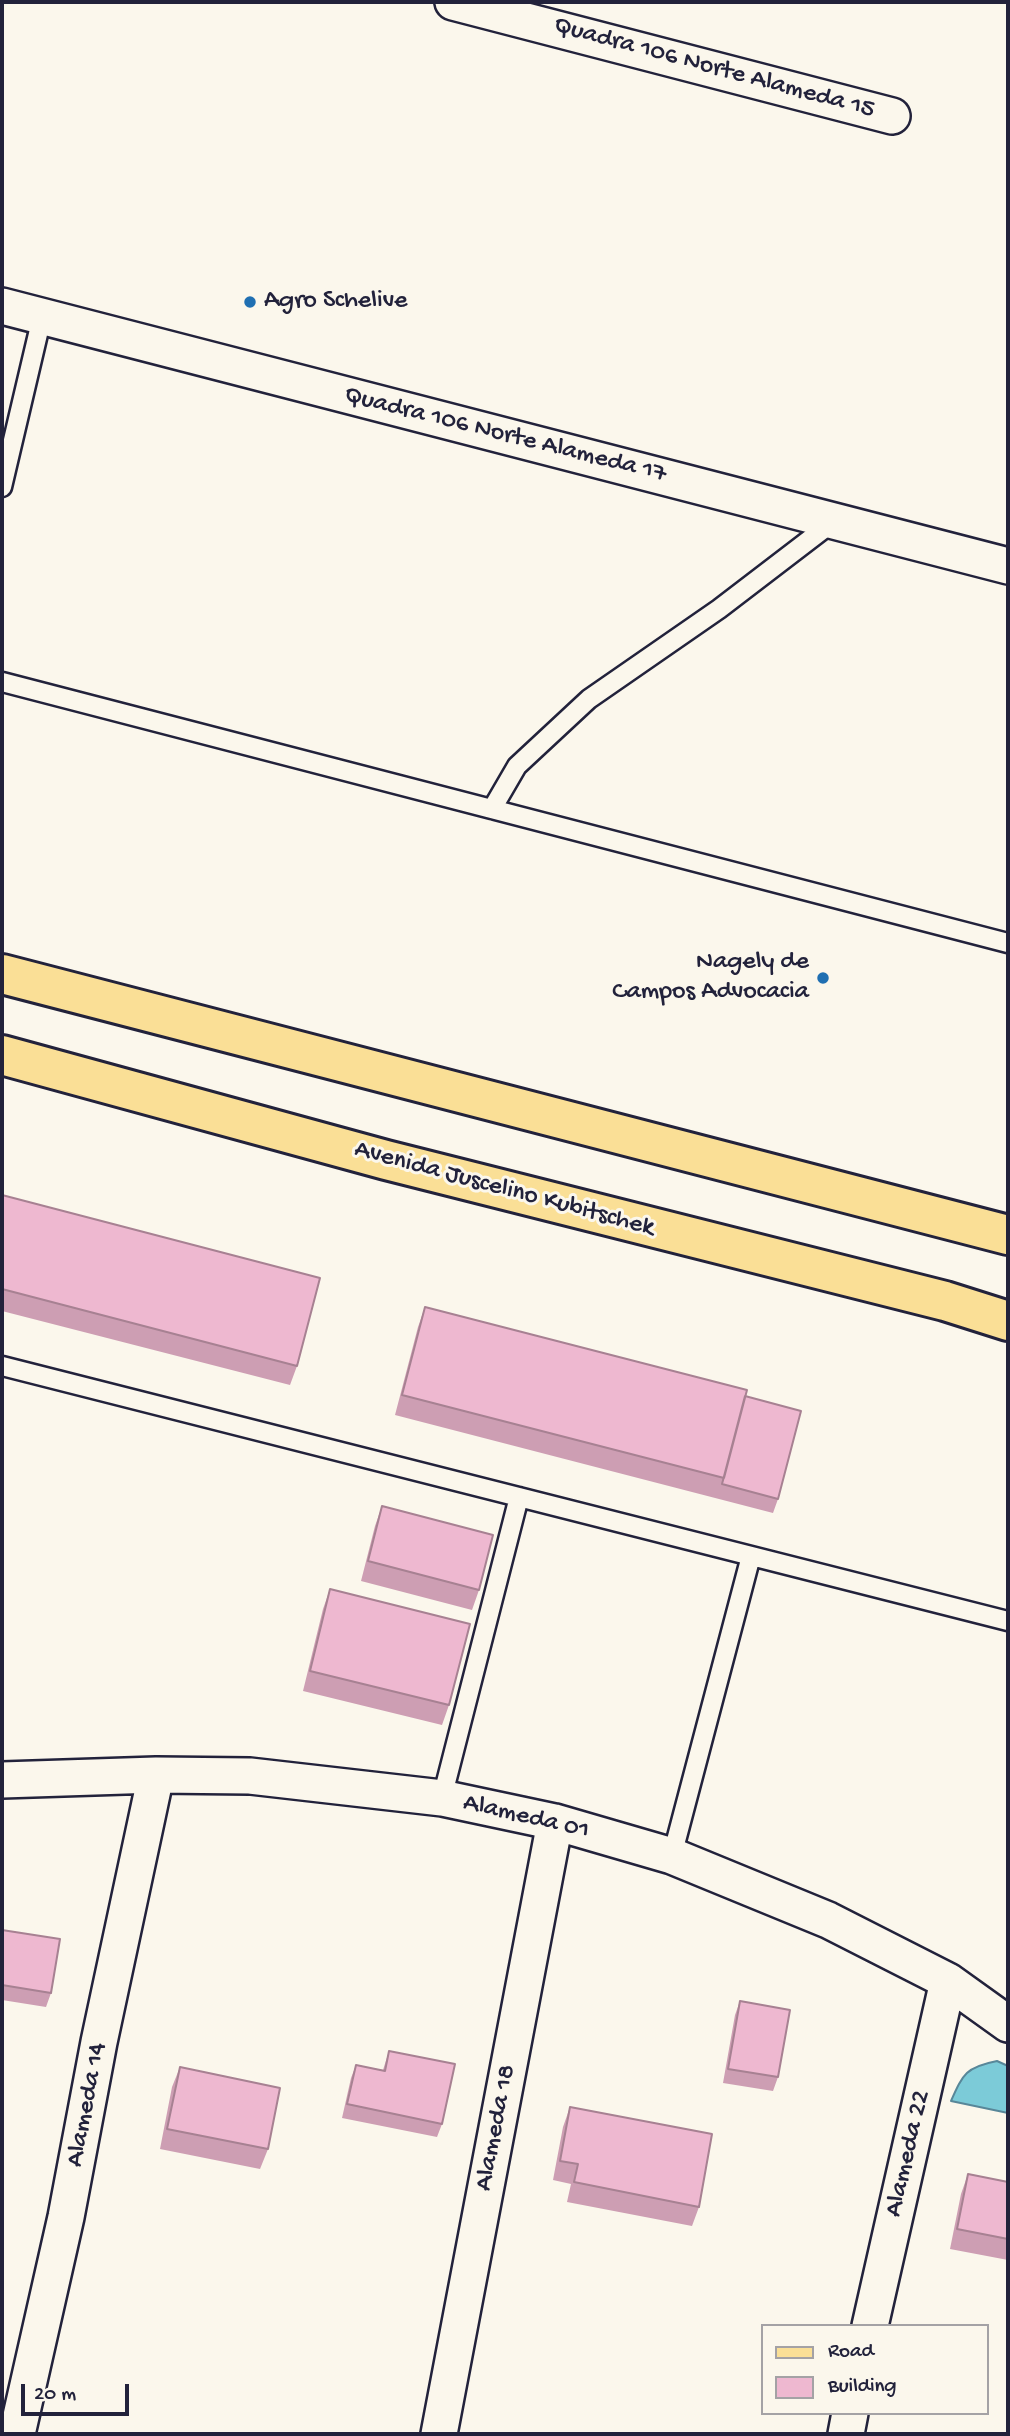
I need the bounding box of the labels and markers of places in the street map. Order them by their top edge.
place label: Agro Schelive [264,286,408,318]
marker: Agro Schelive [242,294,258,310]
place label: Nagely de Campos Advocacia [612,947,809,1009]
marker: Nagely de Campos Advocacia [815,970,831,986]

